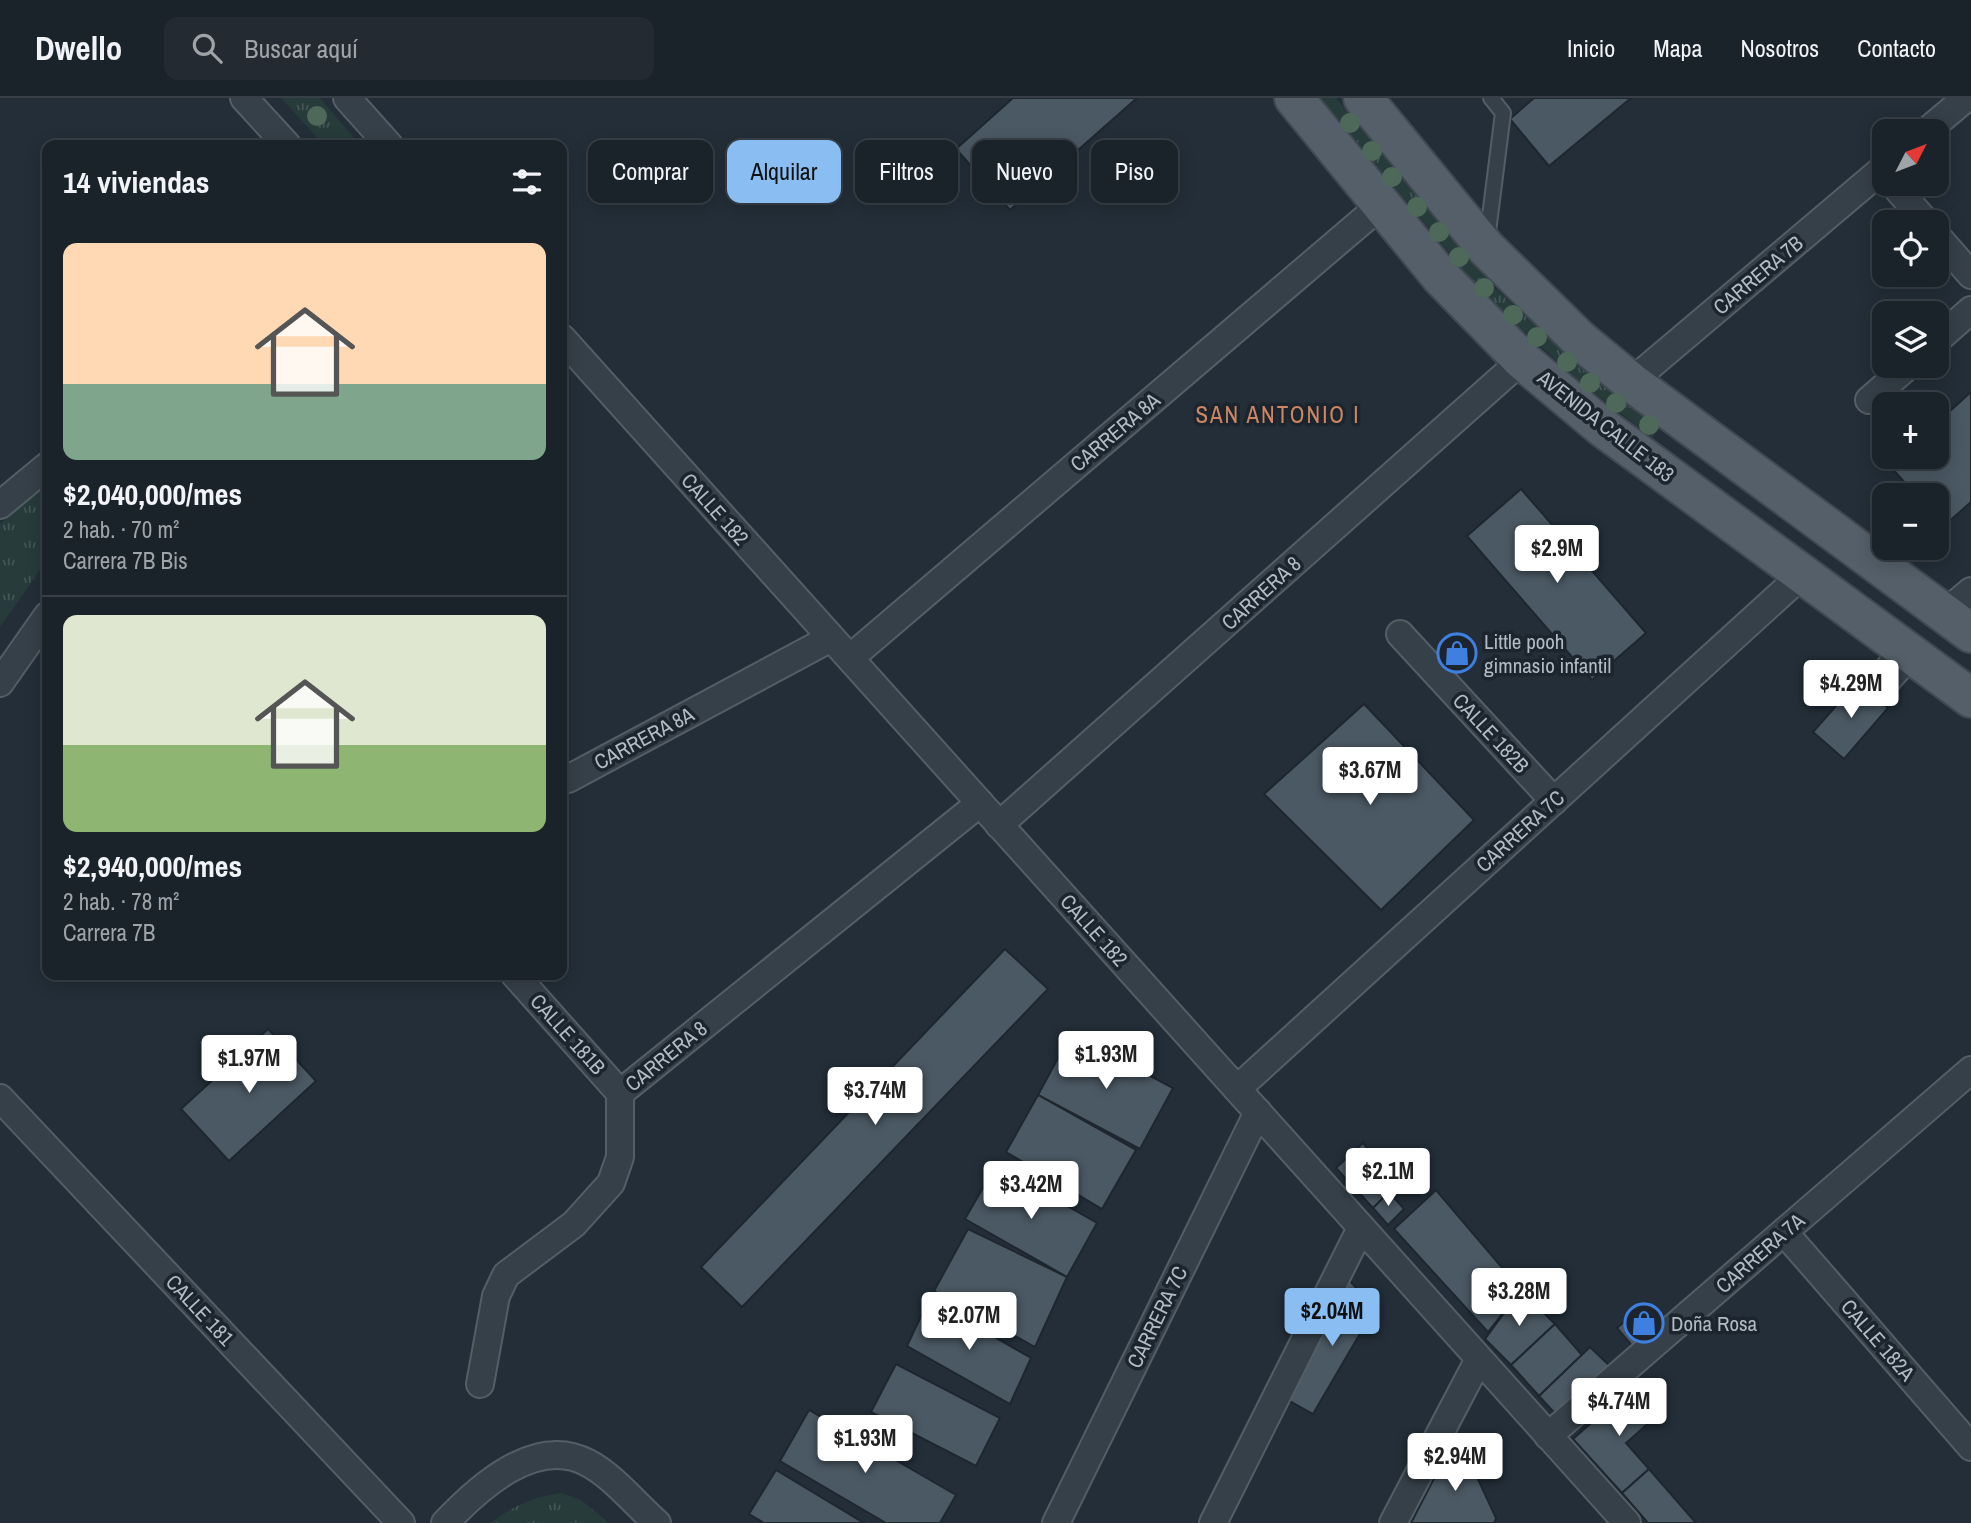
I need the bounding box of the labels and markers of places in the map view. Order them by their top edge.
pin: $2.9M [1508,526,1606,585]
place label: Little pooh gimnasio infantil [1484,627,1611,680]
shop icon: Little pooh gimnasio infantil [1436,632,1478,674]
pin: $4.29M [1794,660,1908,720]
pin: $3.67M [1313,748,1427,807]
pin: $1.93M [1049,1032,1163,1091]
pin: $1.97M [192,1035,306,1095]
pin: $3.74M [818,1068,932,1127]
pin: $2.1M [1339,1148,1437,1208]
pin: $3.42M [974,1162,1088,1221]
pin: $3.28M [1462,1268,1576,1328]
pin: $2.04M [1275,1288,1389,1348]
pin: $2.07M [912,1292,1026,1352]
shop icon: Doña Rosa [1623,1302,1665,1344]
place label: Doña Rosa [1671,1309,1758,1338]
pin: $4.74M [1562,1378,1676,1438]
pin: $1.93M [808,1416,922,1475]
pin: $2.94M [1398,1434,1512,1493]

